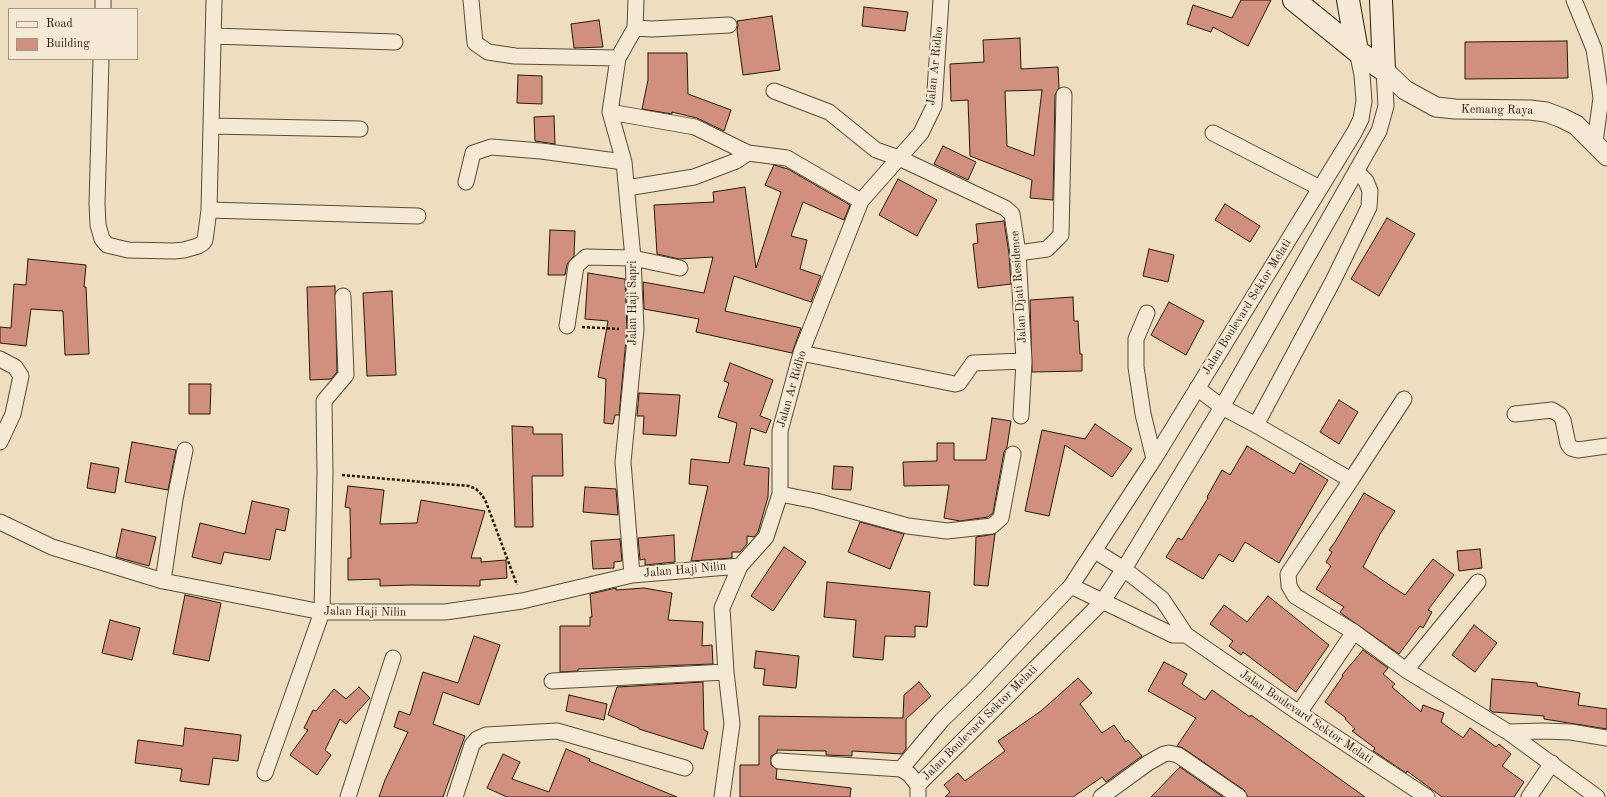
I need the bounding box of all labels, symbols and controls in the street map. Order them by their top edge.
legend [8,8,138,60]
text: Road [46,18,73,30]
street label: Jalan Ar Ridho [924,26,946,106]
text: Building [46,38,90,50]
street label: Kemang Raya [1461,102,1533,118]
street label: Jalan Djati Residence [1008,230,1030,344]
street label: Jalan Boulevard Sektor Melati [1199,237,1295,377]
street label: Jalan Haji Sapri [626,261,640,345]
street label: Jalan Ar Ridho [774,349,810,429]
street label: Jalan Haji Nilin [643,559,727,581]
street label: Jalan Haji Nilin [324,604,406,620]
street label: Jalan Boulevard Sektor Melati [919,662,1041,784]
street label: Jalan Boulevard Sektor Melati [1237,667,1375,767]

